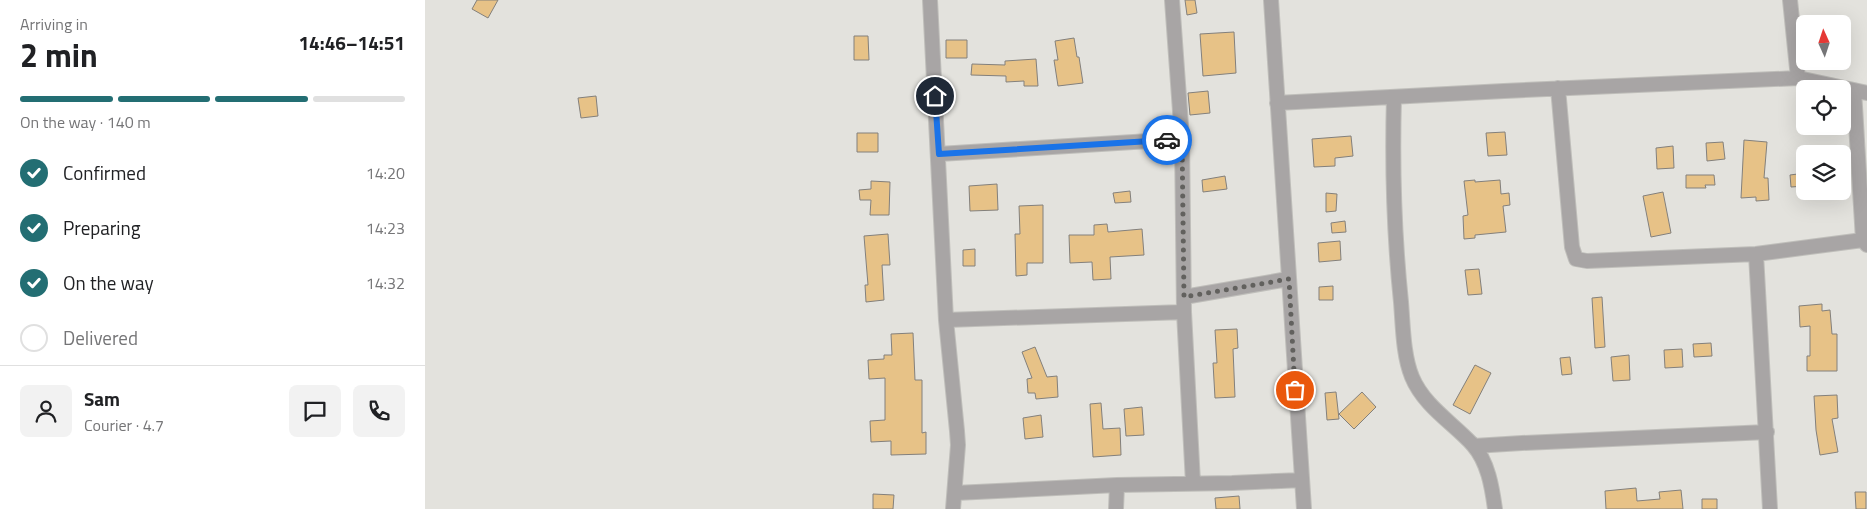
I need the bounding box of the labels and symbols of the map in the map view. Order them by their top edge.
north arrow [1796,15,1851,70]
pin [914,75,956,117]
courier [1142,115,1192,165]
pin [1274,369,1316,411]

